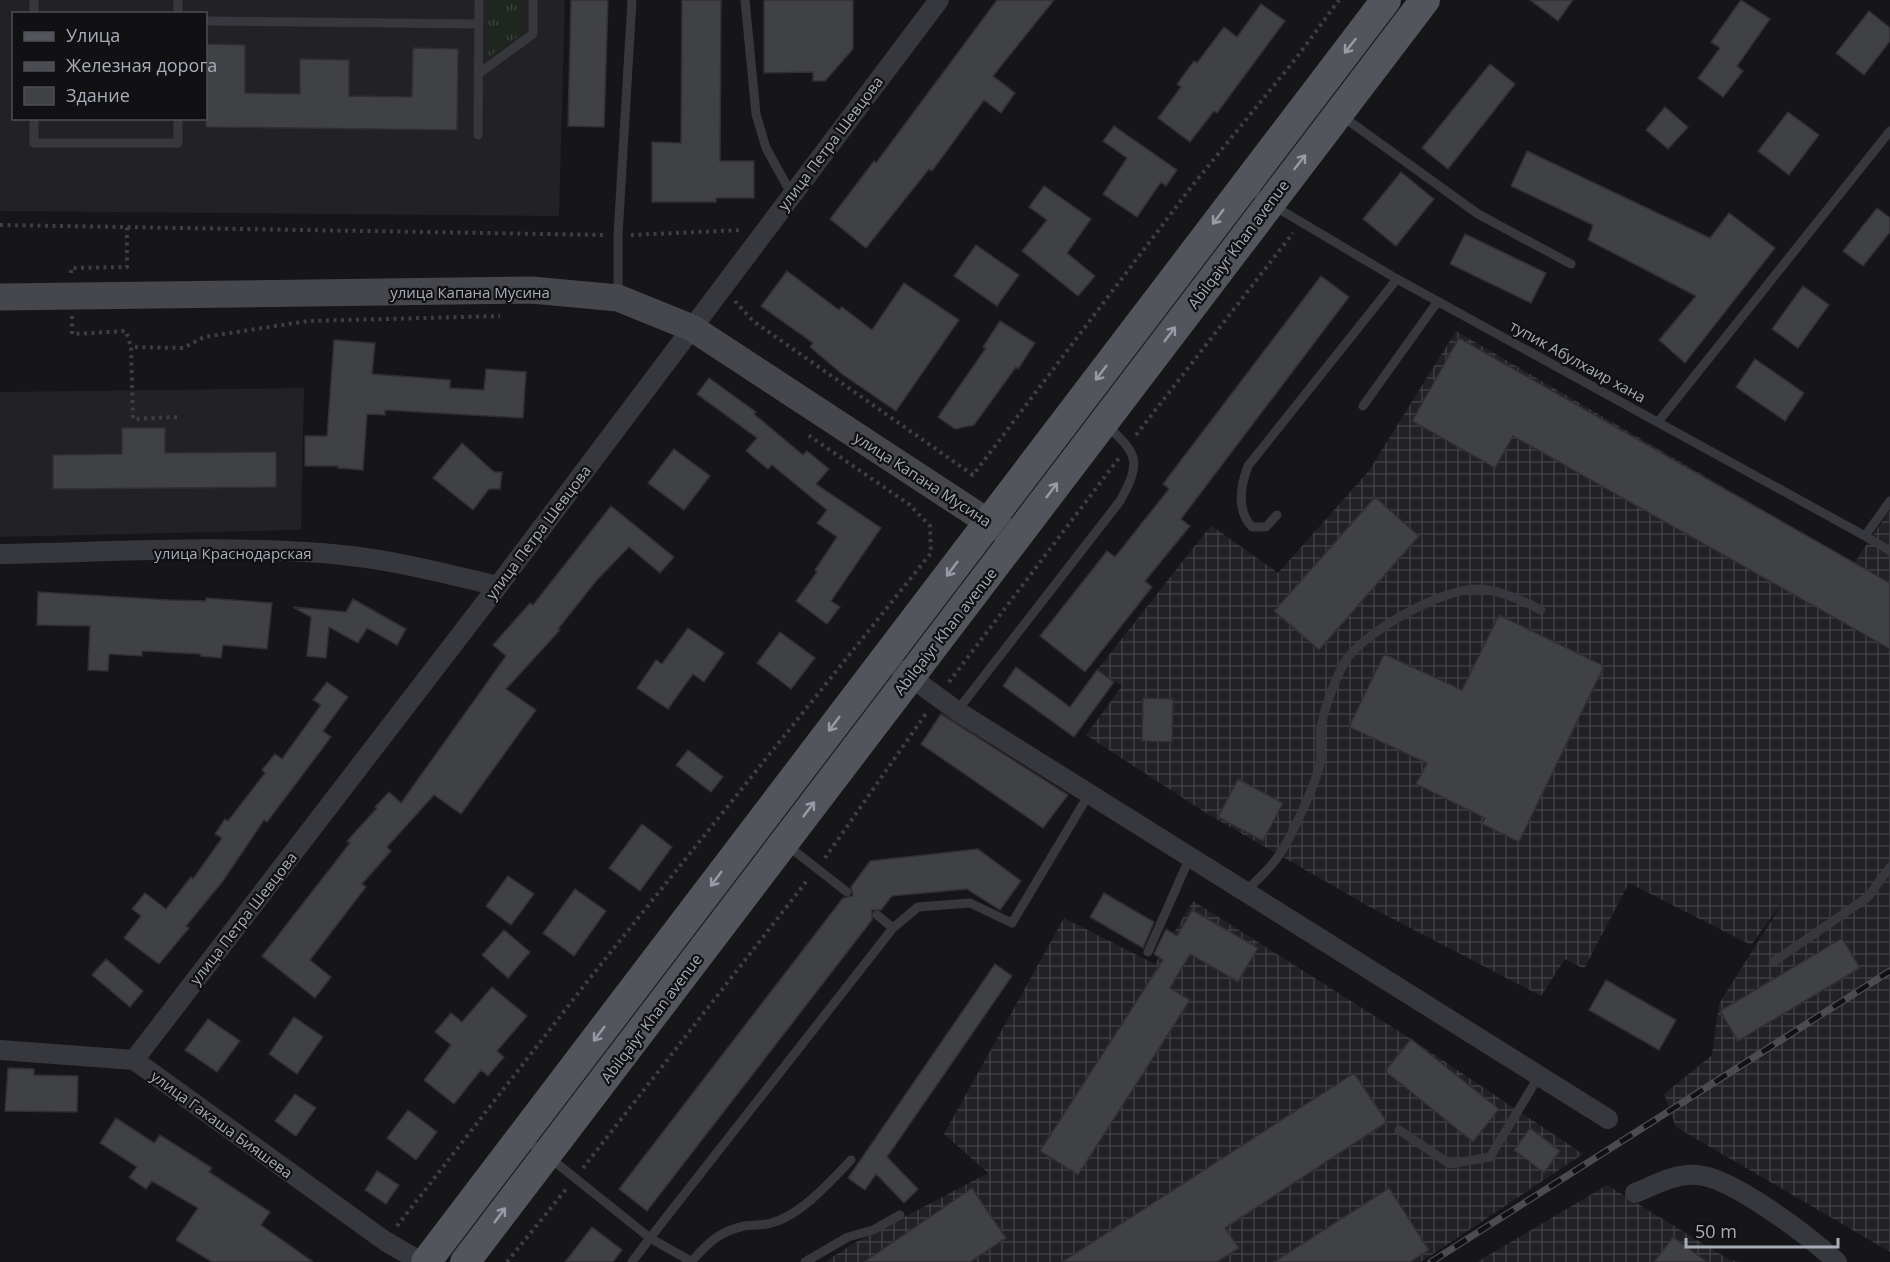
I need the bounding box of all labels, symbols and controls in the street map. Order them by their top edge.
legend [12,12,207,120]
text: Улица [66,23,120,47]
one-way arrow [1343,38,1356,54]
text: Железная дорога [66,53,217,77]
street label: улица Петра Шевцова [773,72,887,214]
text: Здание [66,83,130,107]
one-way arrow [1294,154,1307,170]
street label: Abilqaiyr Khan avenue [1183,176,1293,312]
one-way arrow [1212,209,1224,225]
street label: улица Капана Мусина [390,282,550,302]
street label: тупик Абулхаир хана [1507,315,1649,407]
one-way arrow [1163,326,1176,342]
one-way arrow [1094,365,1107,381]
street label: улица Капана Мусина [851,427,995,531]
street label: улица Петра Шевцова [481,461,595,603]
one-way arrow [1046,482,1059,498]
street label: улица Краснодарская [154,543,312,563]
one-way arrow [946,560,959,576]
street label: Abilqaiyr Khan avenue [889,563,1001,699]
one-way arrow [828,715,840,731]
one-way arrow [803,802,815,818]
street label: улица Петра Шевцова [185,848,301,988]
one-way arrow [710,871,723,887]
street label: Abilqaiyr Khan avenue [596,950,706,1086]
one-way arrow [592,1026,605,1042]
street label: улица Гакаша Бияшева [147,1066,297,1182]
one-way arrow [493,1207,506,1223]
scale bar [1686,1211,1838,1249]
text: 50 m [1695,1219,1737,1243]

